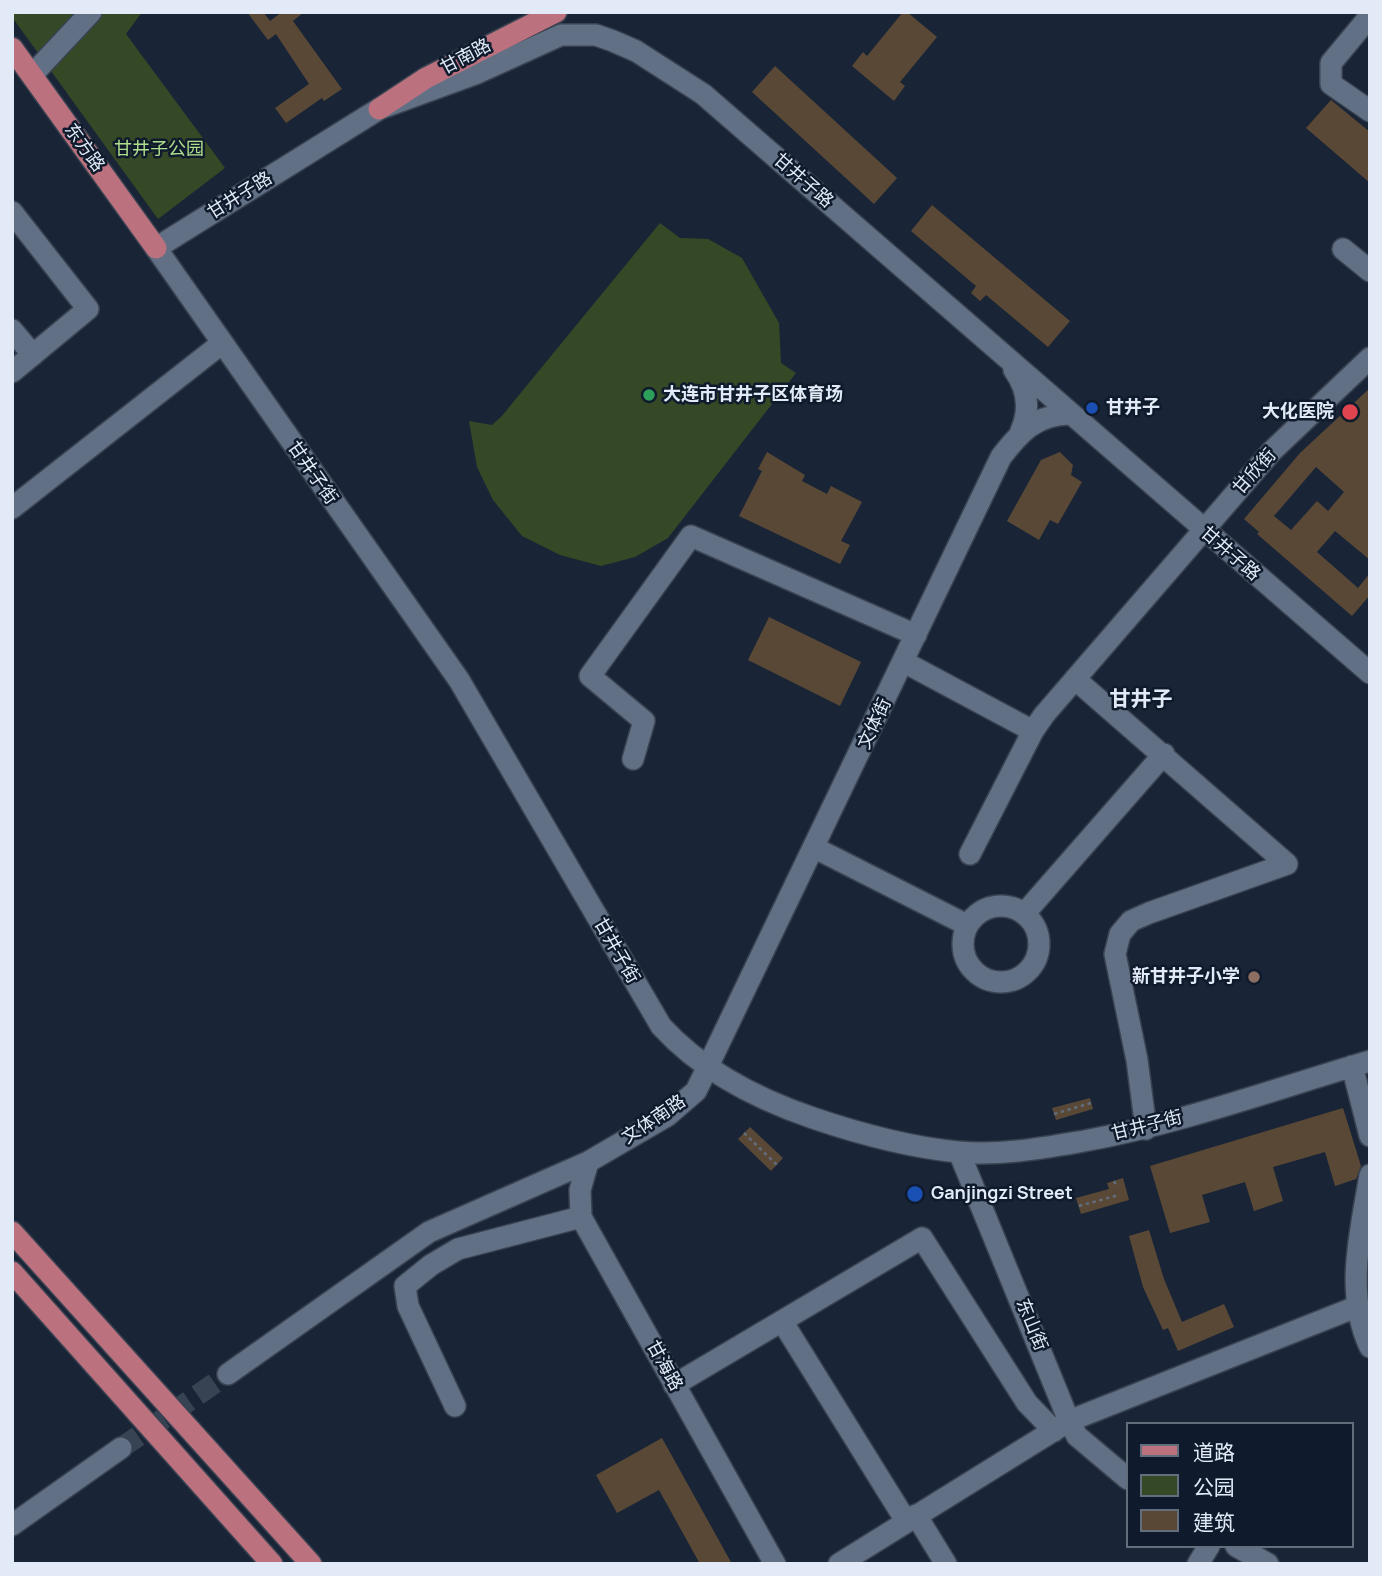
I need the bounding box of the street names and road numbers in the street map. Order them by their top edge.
street label: 甘南路 [437,35,495,79]
street label: 东方路 [59,120,109,176]
street label: 甘井子路 [769,149,837,213]
street label: 甘井子路 [204,168,276,224]
street label: 甘井子街 [283,437,341,509]
street label: 甘欣街 [1229,445,1281,499]
street label: 甘井子路 [1196,522,1264,586]
street label: 文体街 [854,695,896,753]
street label: 甘井子街 [589,914,643,988]
street label: 文体南路 [618,1091,690,1149]
street label: 甘井子街 [1109,1107,1185,1145]
street label: 东山街 [1011,1296,1051,1354]
street label: 甘海路 [641,1337,687,1395]

